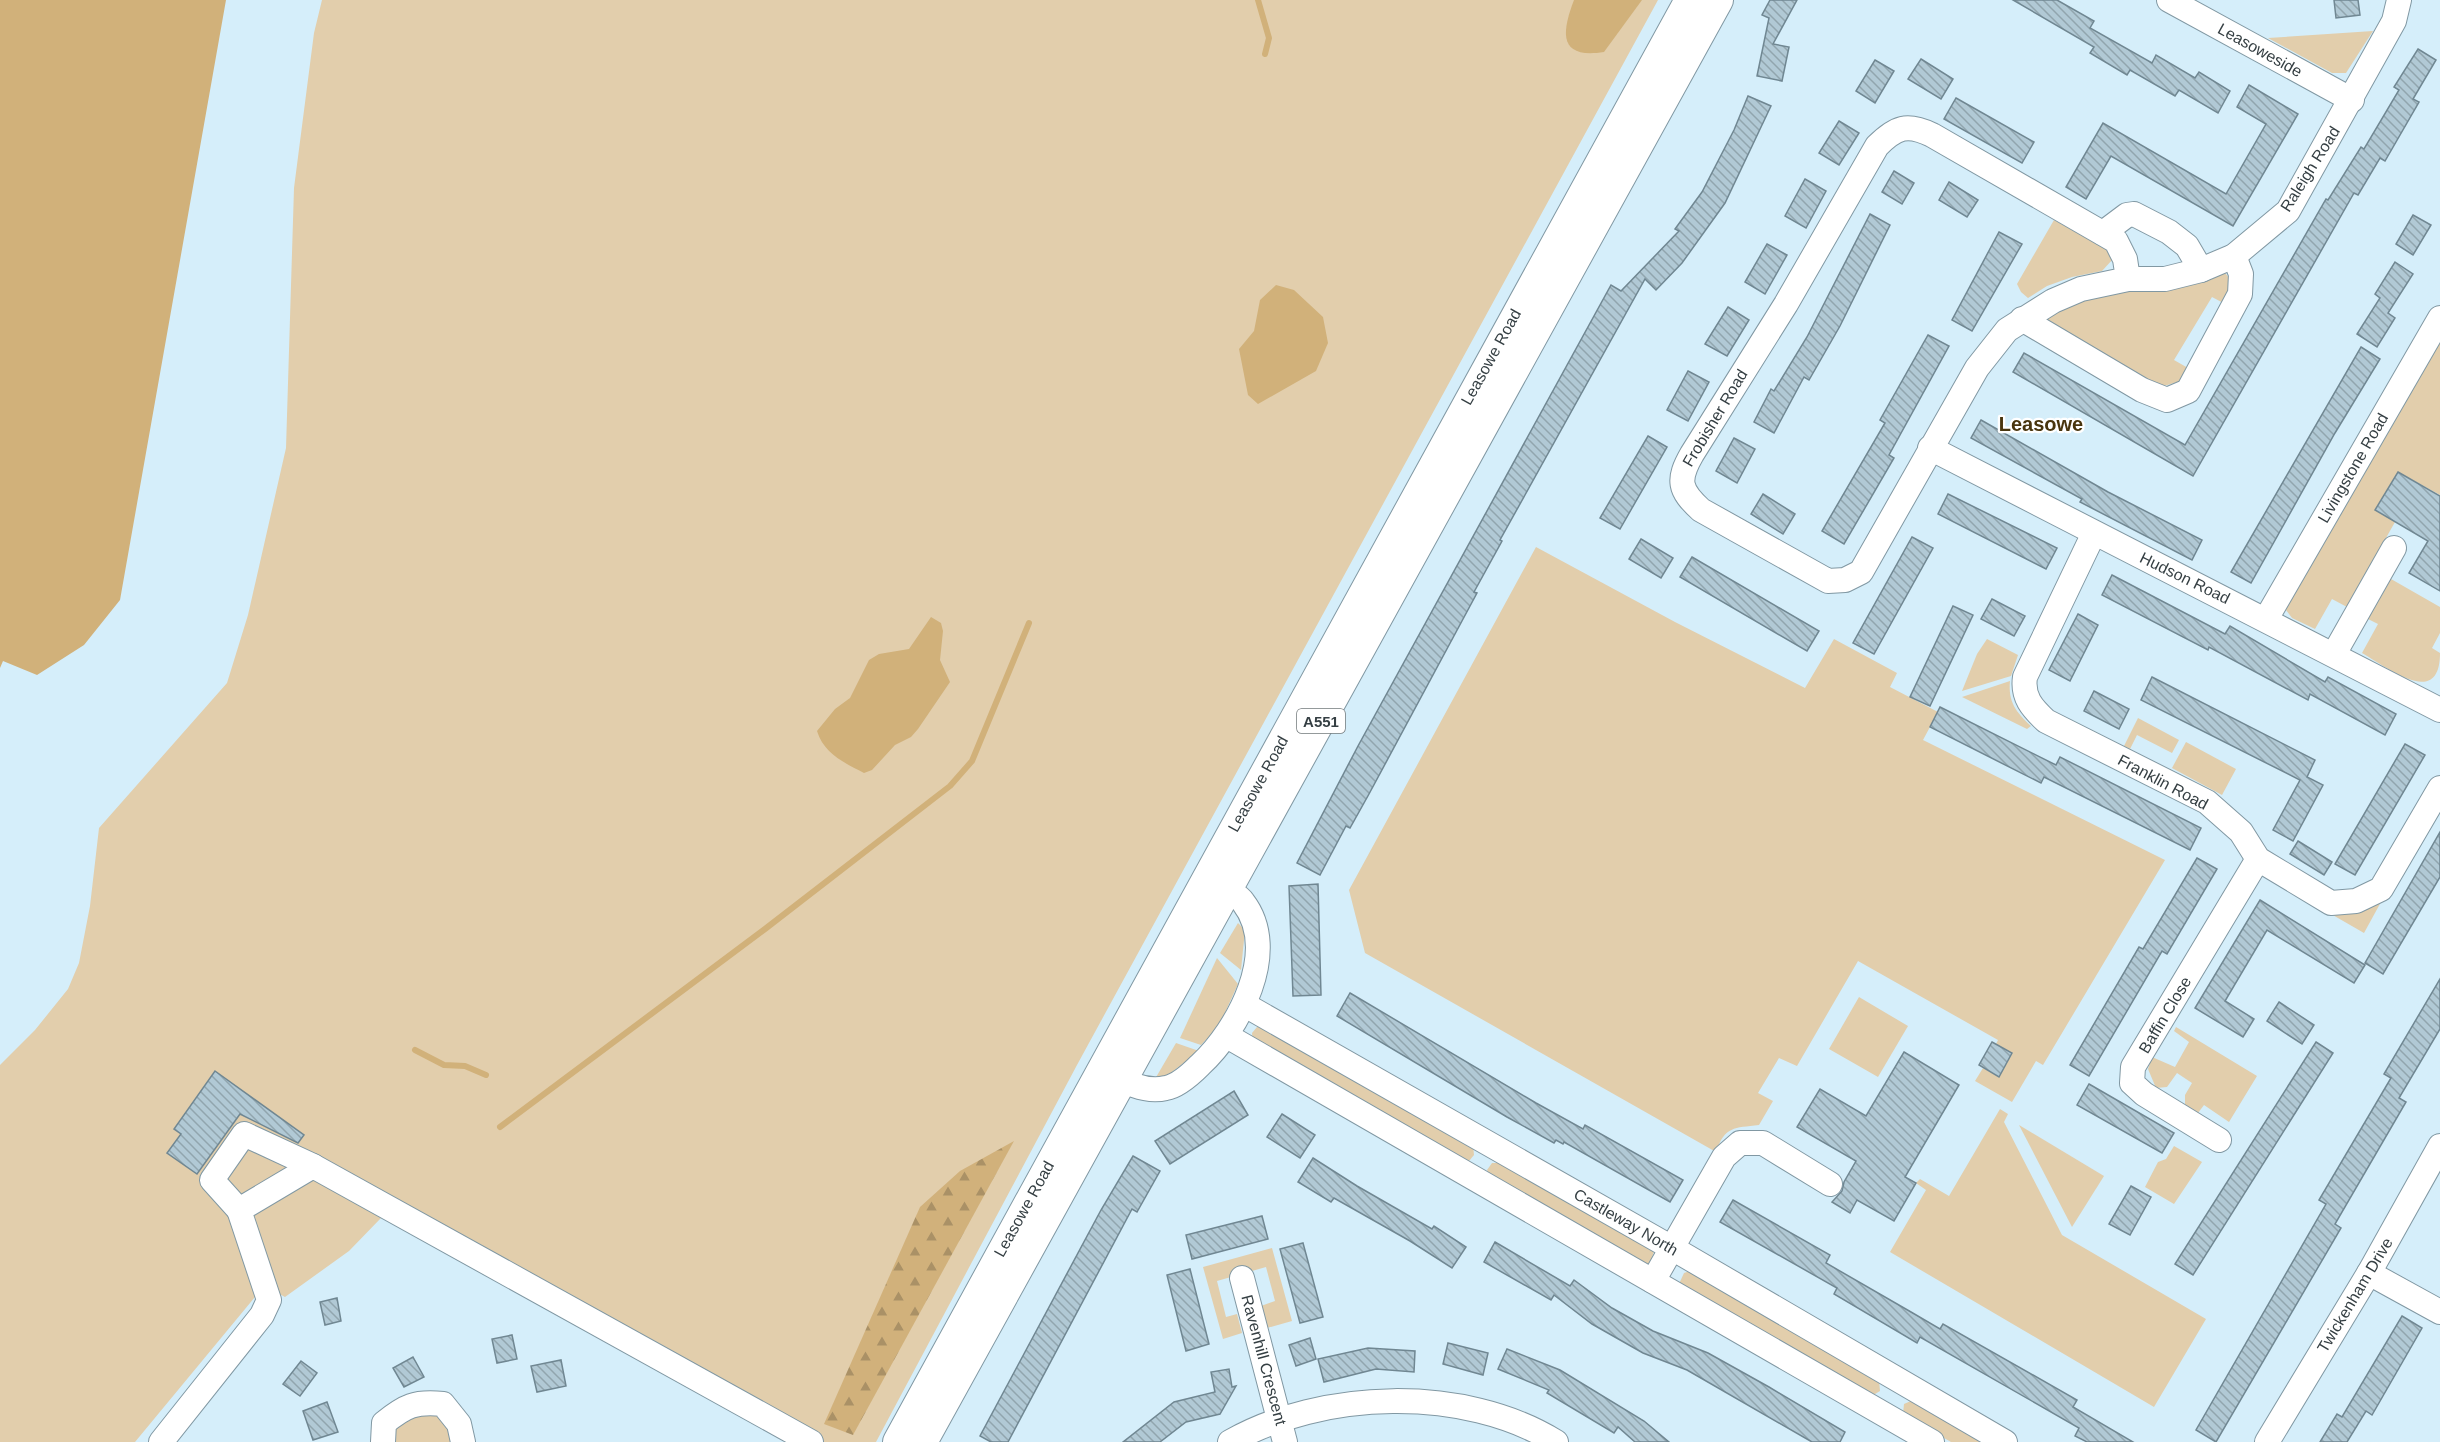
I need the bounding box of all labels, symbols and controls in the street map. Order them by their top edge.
street label: Leasoweside [2215,20,2305,80]
street label: Raleigh Road [2277,123,2343,215]
street label: Leasowe Road [1458,306,1524,408]
street label: Frobisher Road [1679,366,1751,470]
street label: Livingstone Road [2315,410,2391,526]
district label: Leasowe [1999,413,2083,435]
street label: Hudson Road [2137,549,2233,607]
road number: A551 [1297,709,1345,733]
street label: Leasowe Road [1225,733,1291,835]
street label: Franklin Road [2115,751,2211,813]
street label: Baffin Close [2136,974,2194,1056]
street label: Leasowe Road [991,1158,1057,1260]
street label: Castleway North [1571,1185,1681,1259]
street label: Twickenham Drive [2314,1235,2396,1355]
street label: Ravenhill Crescent [1238,1293,1290,1428]

